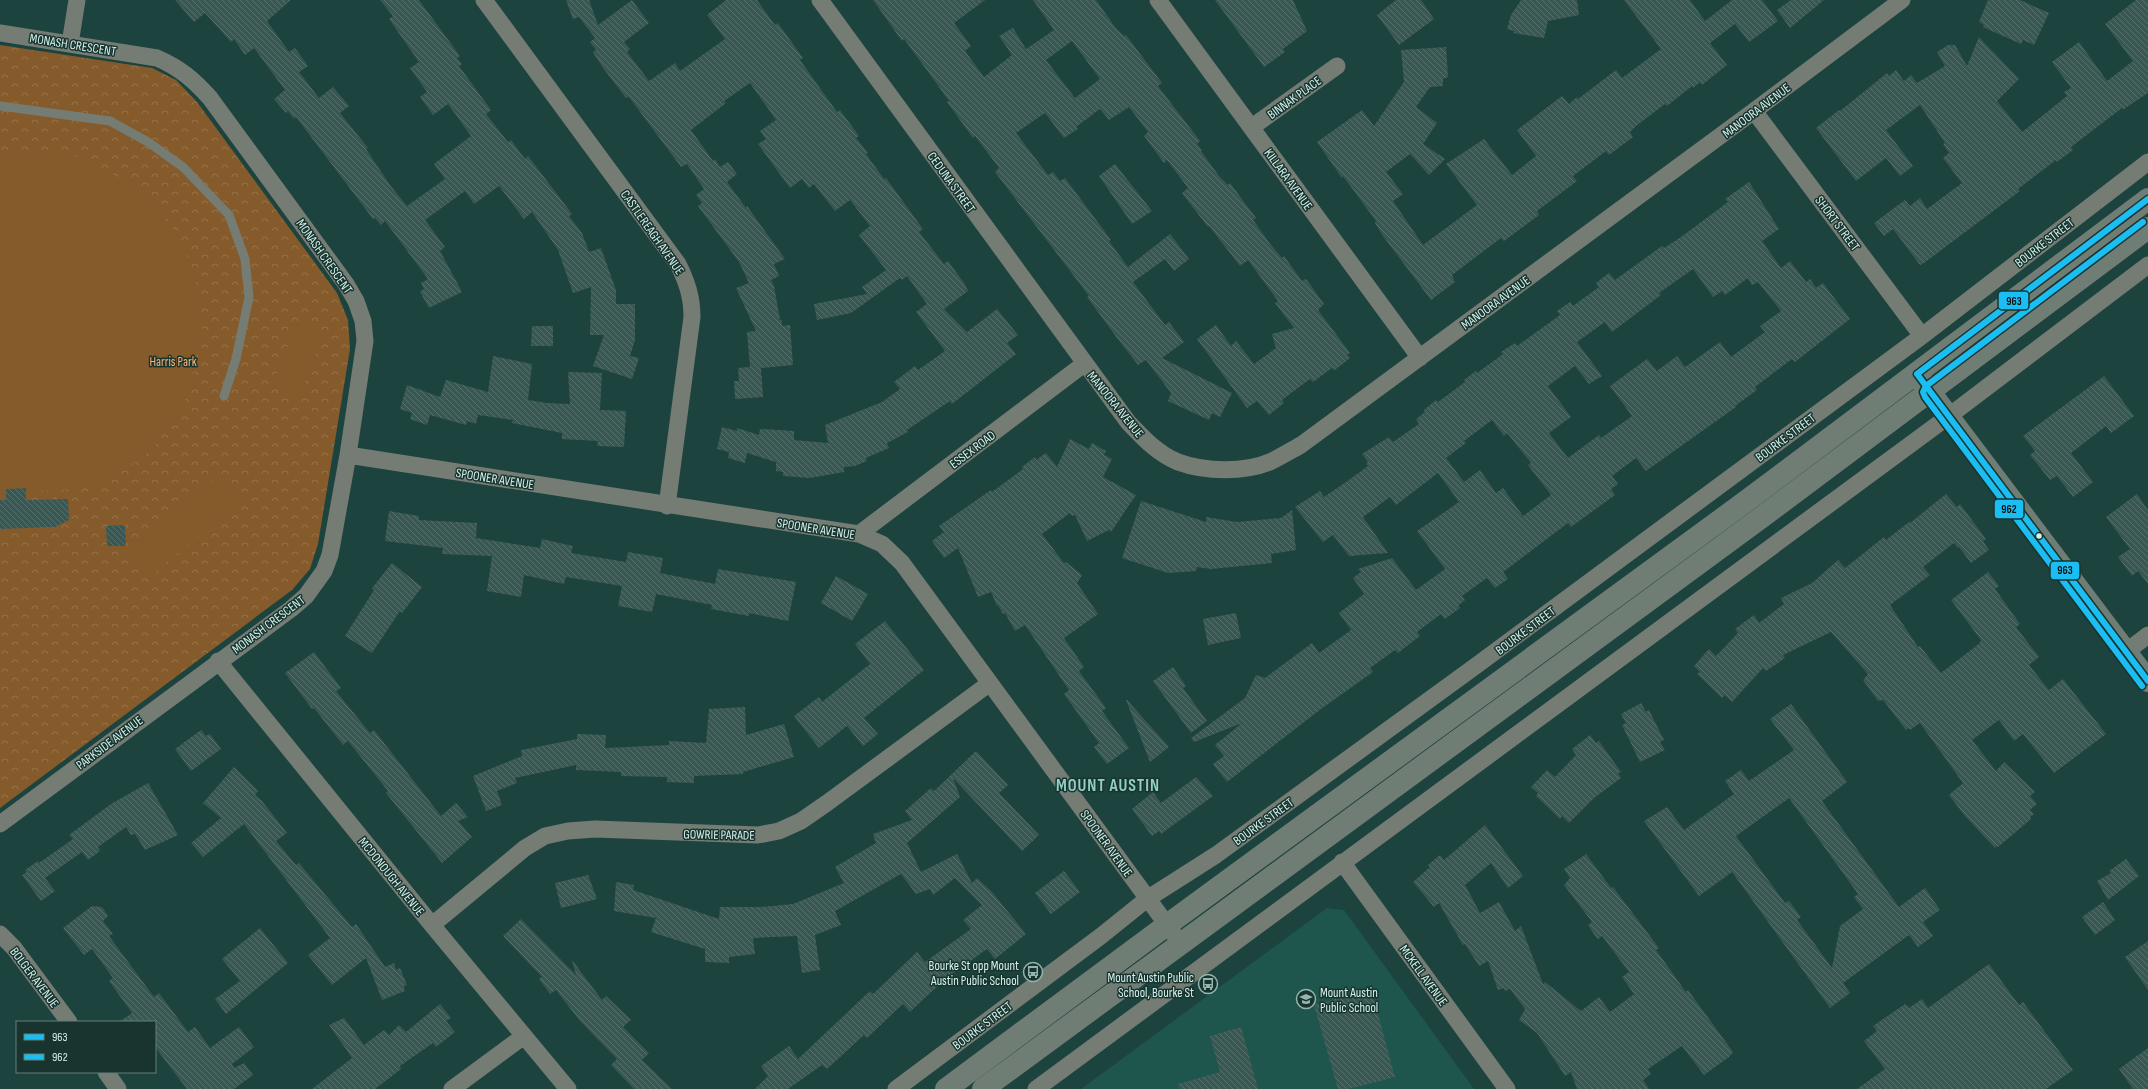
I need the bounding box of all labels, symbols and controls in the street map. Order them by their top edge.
street label: MONASH CRESCENT [28,30,117,60]
street label: BINNAK PLACE [1264,73,1325,123]
street label: MANOORA AVENUE [1719,80,1794,142]
street label: KILLARA AVENUE [1261,146,1316,213]
street label: CEDUNA STREET [924,149,979,216]
street label: CASTLEREAGH AVENUE [617,187,687,278]
street label: SHORT STREET [1811,193,1863,254]
street label: BOURKE STREET [2012,215,2077,271]
street label: MONASH CRESCENT [293,216,356,297]
street label: MANOORA AVENUE [1458,273,1533,333]
line badge: 963 [1998,291,2029,310]
text: 963 [2006,295,2022,308]
park label: Harris Park [149,354,197,370]
street label: MANOORA AVENUE [1083,368,1147,441]
street label: BOURKE STREET [1753,410,1819,465]
street label: ESSEX ROAD [946,427,999,472]
street label: SPOONER AVENUE [455,465,535,493]
line badge: 962 [1994,499,2024,519]
text: 962 [2001,503,2017,516]
street label: SPOONER AVENUE [776,515,856,543]
unlabelled marker [2034,531,2044,541]
line badge: 963 [2050,561,2080,580]
text: 963 [2057,564,2073,577]
street label: MONASH CRESCENT [229,592,308,657]
street label: BOURKE STREET [1493,603,1559,658]
street label: PARKSIDE AVENUE [73,713,146,773]
district label: MOUNT AUSTIN [1056,776,1160,796]
street label: BOURKE STREET [1230,795,1297,849]
street label: SPOONER AVENUE [1077,807,1136,880]
street label: GOWRIE PARADE [683,826,755,844]
street label: MCDONOUGH AVENUE [355,834,428,919]
street label: MCKELL AVENUE [1396,942,1451,1009]
street label: BOLGER AVENUE [6,944,62,1011]
place label: Bourke St opp Mount Austin Public School [929,958,1019,989]
bus stop icon: Bourke St opp Mount Austin Public School [1022,961,1044,983]
place label: Mount Austin Public School, Bourke St [1107,970,1194,1001]
bus stop icon: Mount Austin Public School, Bourke St [1197,973,1219,995]
place label: Mount Austin Public School [1320,985,1378,1016]
school or university icon: Mount Austin Public School [1295,988,1317,1010]
street label: BOURKE STREET [950,998,1016,1053]
legend [16,1021,156,1073]
text: 963 [52,1030,68,1045]
text: 962 [52,1050,68,1065]

